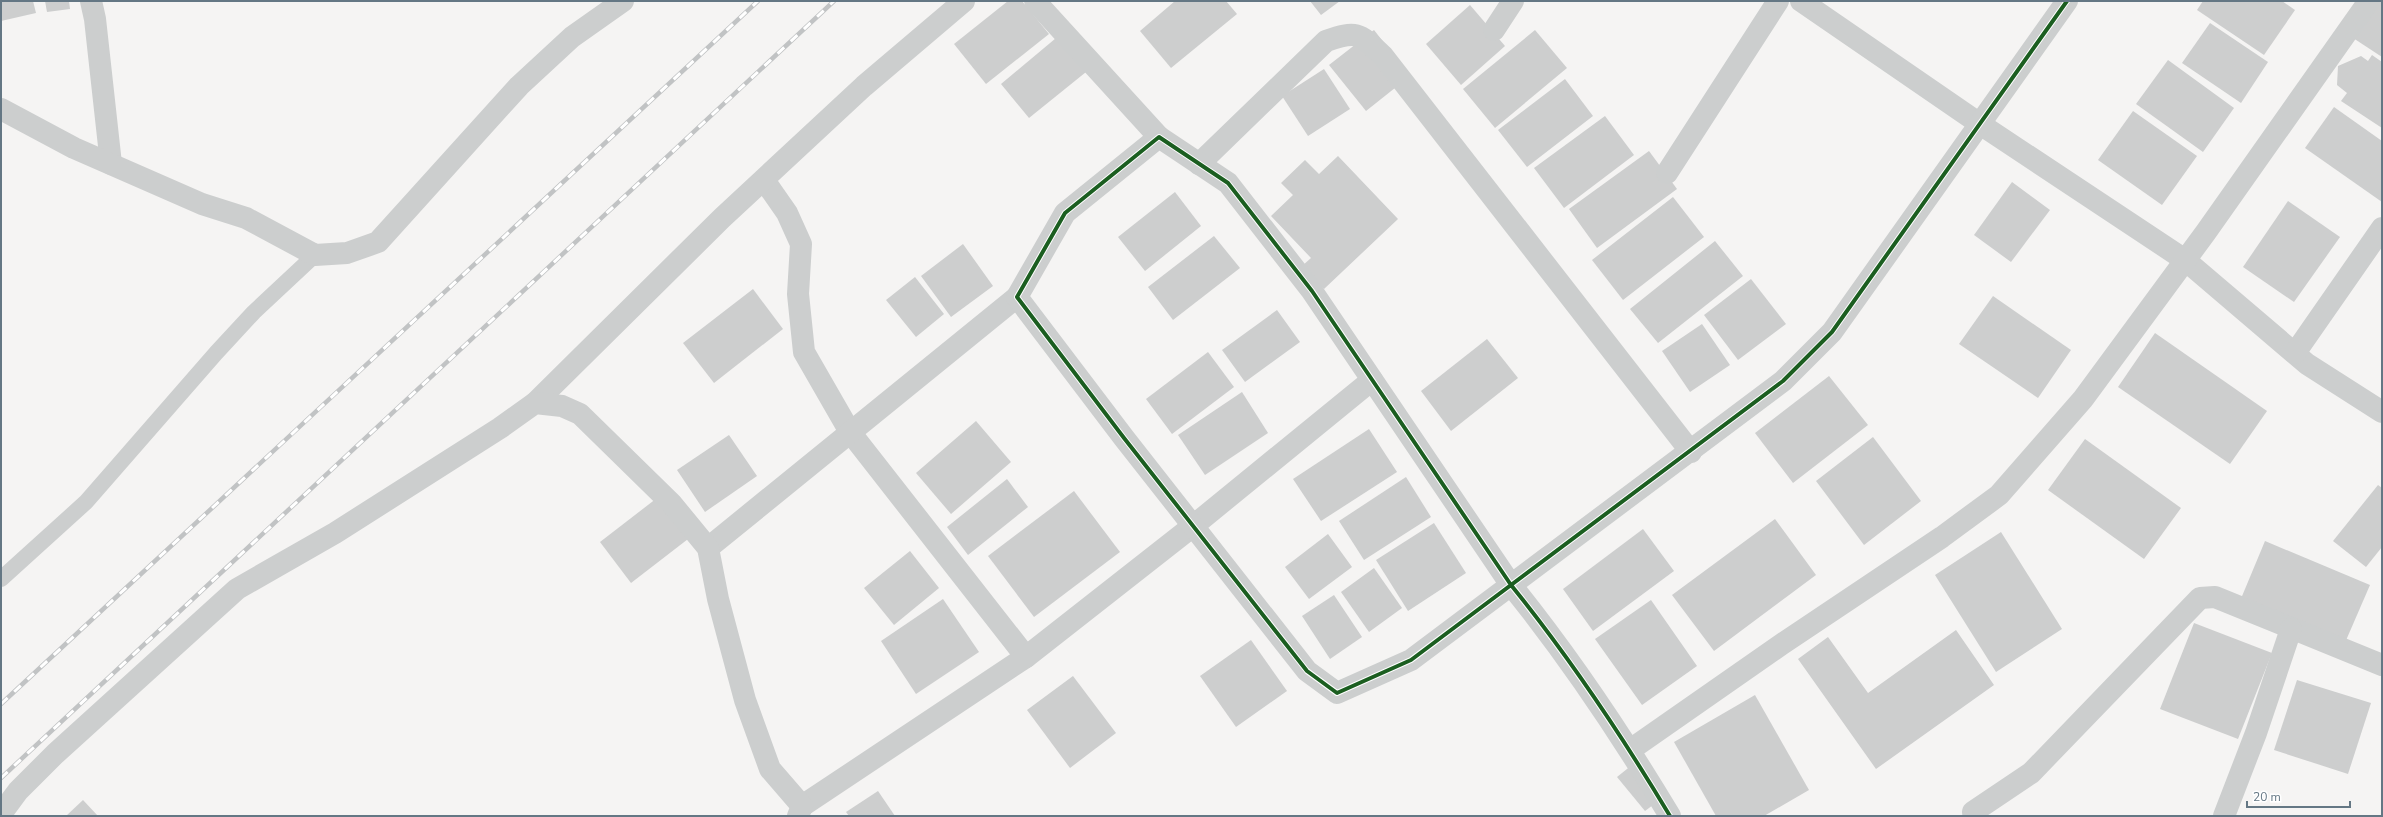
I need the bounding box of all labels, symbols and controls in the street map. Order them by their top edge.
scale bar [2247,783,2350,809]
text: 20 m [2253,789,2281,805]

